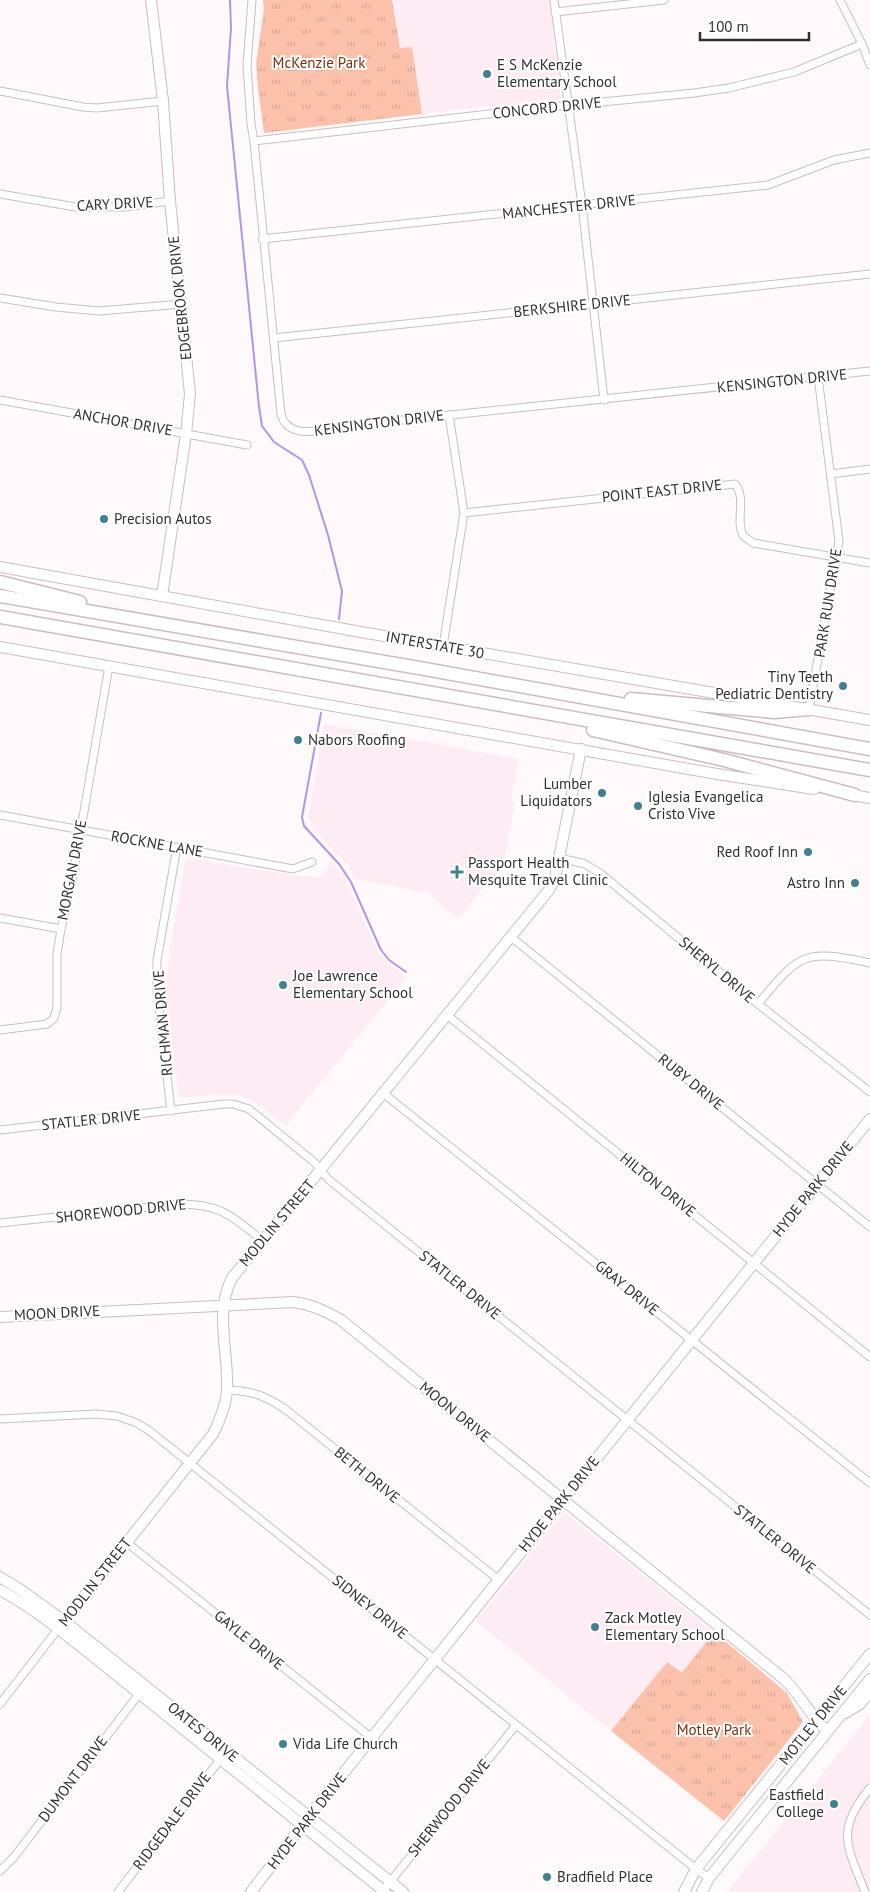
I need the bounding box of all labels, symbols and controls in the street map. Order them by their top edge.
scale bar [700,10,809,42]
text: 100 m [708,17,749,36]
park label: McKenzie Park [273,53,366,72]
place label: E S McKenzie Elementary School [497,55,617,91]
marker: E S McKenzie Elementary School [481,68,493,80]
street label: CONCORD DRIVE [492,92,602,123]
street label: MANCHESTER DRIVE [501,190,637,223]
street label: CARY DRIVE [76,192,154,215]
street label: EDGEBROOK DRIVE [164,235,195,361]
street label: BERKSHIRE DRIVE [512,290,632,321]
street label: KENSINGTON DRIVE [716,364,848,397]
street label: ANCHOR DRIVE [72,403,174,440]
street label: KENSINGTON DRIVE [313,405,445,440]
street label: POINT EAST DRIVE [601,475,723,506]
place label: Precision Autos [114,509,211,528]
marker: Precision Autos [98,513,110,525]
street label: PARK RUN DRIVE [809,547,846,659]
street label: INTERSTATE 30 [384,627,486,663]
place label: Tiny Teeth Pediatric Dentistry [715,667,833,703]
marker: Tiny Teeth Pediatric Dentistry [837,680,849,692]
place label: Nabors Roofing [308,730,406,749]
marker: Nabors Roofing [292,734,304,746]
place label: Lumber Liquidators [520,774,592,810]
marker: Lumber Liquidators [596,787,608,799]
place label: Iglesia Evangelica Cristo Vive [648,787,763,823]
marker: Iglesia Evangelica Cristo Vive [632,800,644,812]
street label: MORGAN DRIVE [52,818,91,922]
street label: ROCKNE LANE [110,826,205,861]
place label: Red Roof Inn [716,842,798,861]
marker: Red Roof Inn [802,846,814,858]
place label: Passport Health Mesquite Travel Clinic [468,853,609,889]
marker: Passport Health Mesquite Travel Clinic [450,865,464,879]
place label: Astro Inn [787,873,845,892]
marker: Astro Inn [849,877,861,889]
street label: SHERYL DRIVE [675,932,759,1007]
place label: Joe Lawrence Elementary School [292,966,413,1002]
street label: RICHMAN DRIVE [148,969,177,1077]
marker: Joe Lawrence Elementary School [277,979,289,991]
street label: RUBY DRIVE [655,1049,728,1114]
street label: STATLER DRIVE [40,1105,142,1134]
street label: HYDE PARK DRIVE [768,1137,857,1240]
street label: HILTON DRIVE [617,1148,700,1221]
street label: MODLIN STREET [235,1175,319,1270]
street label: SHOREWOOD DRIVE [55,1194,187,1227]
street label: STATLER DRIVE [416,1246,505,1323]
street label: GRAY DRIVE [591,1256,663,1319]
street label: MOON DRIVE [13,1301,100,1324]
street label: MOON DRIVE [416,1377,495,1446]
street label: BETH DRIVE [331,1442,404,1507]
street label: HYDE PARK DRIVE [514,1452,603,1555]
street label: STATLER DRIVE [731,1500,820,1577]
street label: MODLIN STREET [54,1533,136,1630]
street label: SIDNEY DRIVE [329,1570,412,1643]
street label: GAYLE DRIVE [210,1606,288,1674]
place label: Zack Motley Elementary School [605,1608,725,1644]
marker: Zack Motley Elementary School [589,1621,601,1633]
street label: MOTLEY DRIVE [775,1681,851,1768]
street label: OATES DRIVE [164,1697,243,1766]
park label: Motley Park [677,1720,752,1739]
street label: DUMONT DRIVE [34,1732,111,1826]
place label: Vida Life Church [292,1734,398,1753]
marker: Vida Life Church [277,1738,289,1750]
street label: SHERWOOD DRIVE [403,1755,494,1860]
street label: RIDGEDALE DRIVE [129,1768,215,1874]
street label: HYDE PARK DRIVE [263,1768,350,1873]
place label: Eastfield College [769,1785,824,1821]
marker: Eastfield College [828,1798,840,1810]
place label: Bradfield Place [557,1867,653,1886]
marker: Bradfield Place [541,1871,553,1883]

